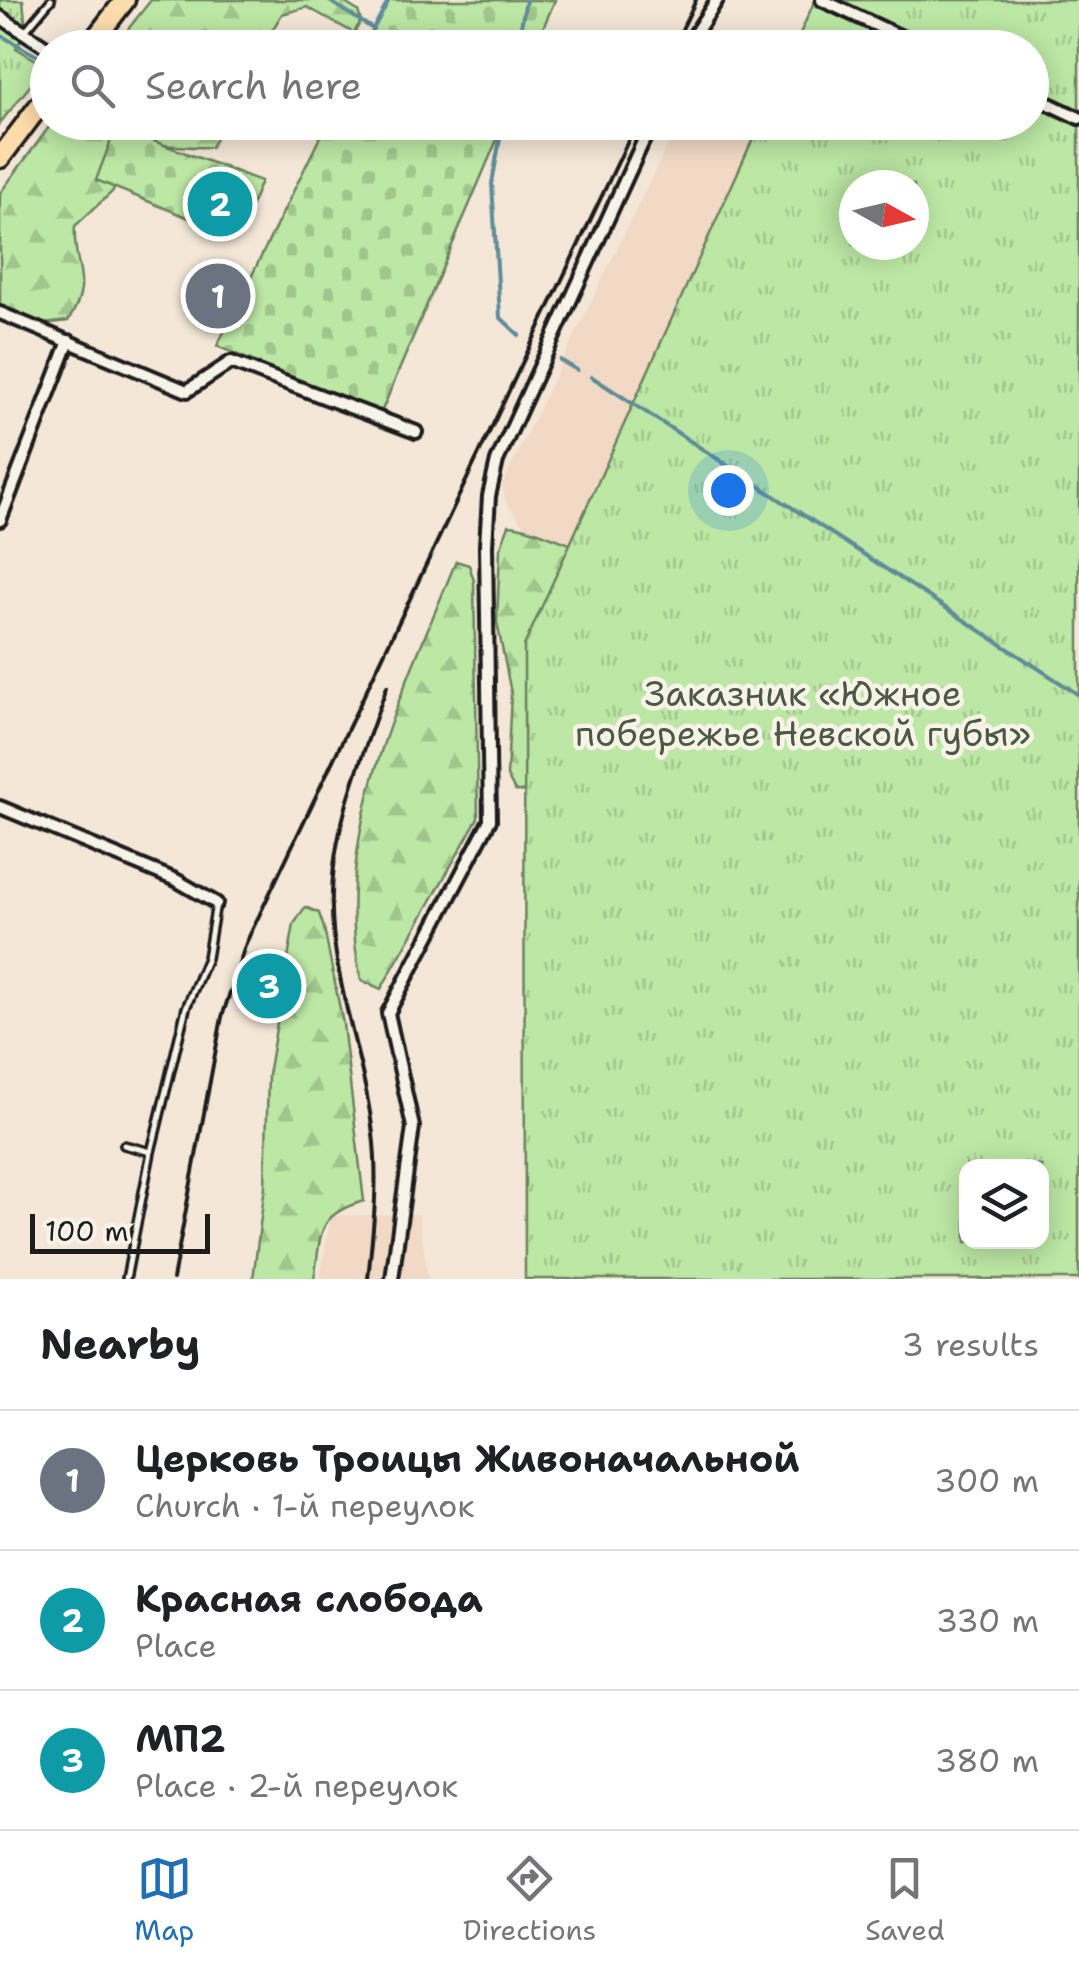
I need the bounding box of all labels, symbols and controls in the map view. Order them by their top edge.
search box [30,30,1049,140]
icon: search [65,58,120,113]
text: Search here [145,60,362,111]
pin: 2 [188,166,252,242]
north arrow [839,170,929,260]
pin: 1 [186,258,250,334]
your location [703,465,754,516]
park label: Заказник «Южное побережье Невской губы» [575,670,1031,757]
pin: 3 [236,948,302,1024]
map controls [959,1159,1049,1249]
button: layers [959,1159,1049,1249]
scale bar [30,1209,210,1254]
text: 100 m [45,1212,129,1250]
text: Nearby [40,1316,200,1372]
text: 3 results [902,1323,1039,1366]
text: Церковь Троицы Живоначальной [135,1433,800,1484]
text: 1 [65,1459,80,1502]
text: 300 m [934,1459,1039,1502]
text: Church · 1-й переулок [135,1484,474,1527]
text: Красная слобода [135,1573,483,1624]
text: 2 [61,1599,84,1642]
text: 330 m [936,1599,1039,1642]
text: Place [135,1624,217,1667]
text: МП2 [135,1713,226,1764]
text: 3 [61,1739,84,1782]
text: 380 m [935,1739,1039,1782]
text: Place · 2-й переулок [135,1764,458,1807]
tab: Map [134,1851,194,1949]
tab: Directions [463,1851,596,1949]
tab: Saved [865,1851,945,1949]

